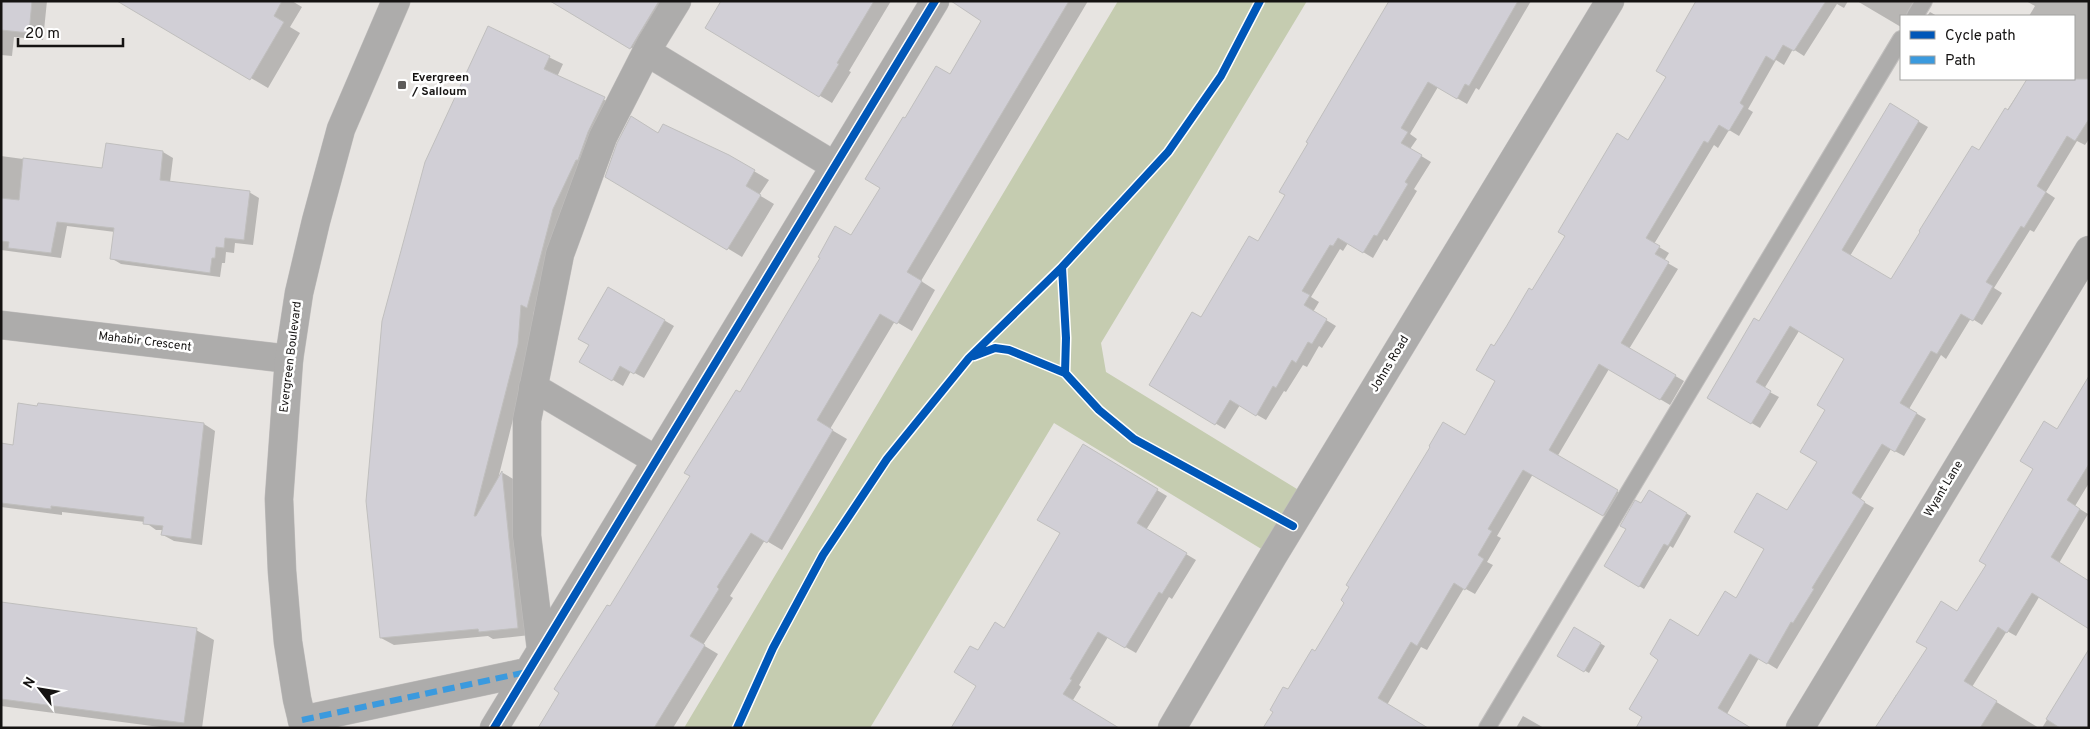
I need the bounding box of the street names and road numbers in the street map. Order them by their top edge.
street label: Evergreen Boulevard [276,300,306,414]
street label: Mahabir Crescent [97,328,193,356]
street label: Johns Road [1367,333,1413,395]
street label: Wyant Lane [1921,458,1967,520]

